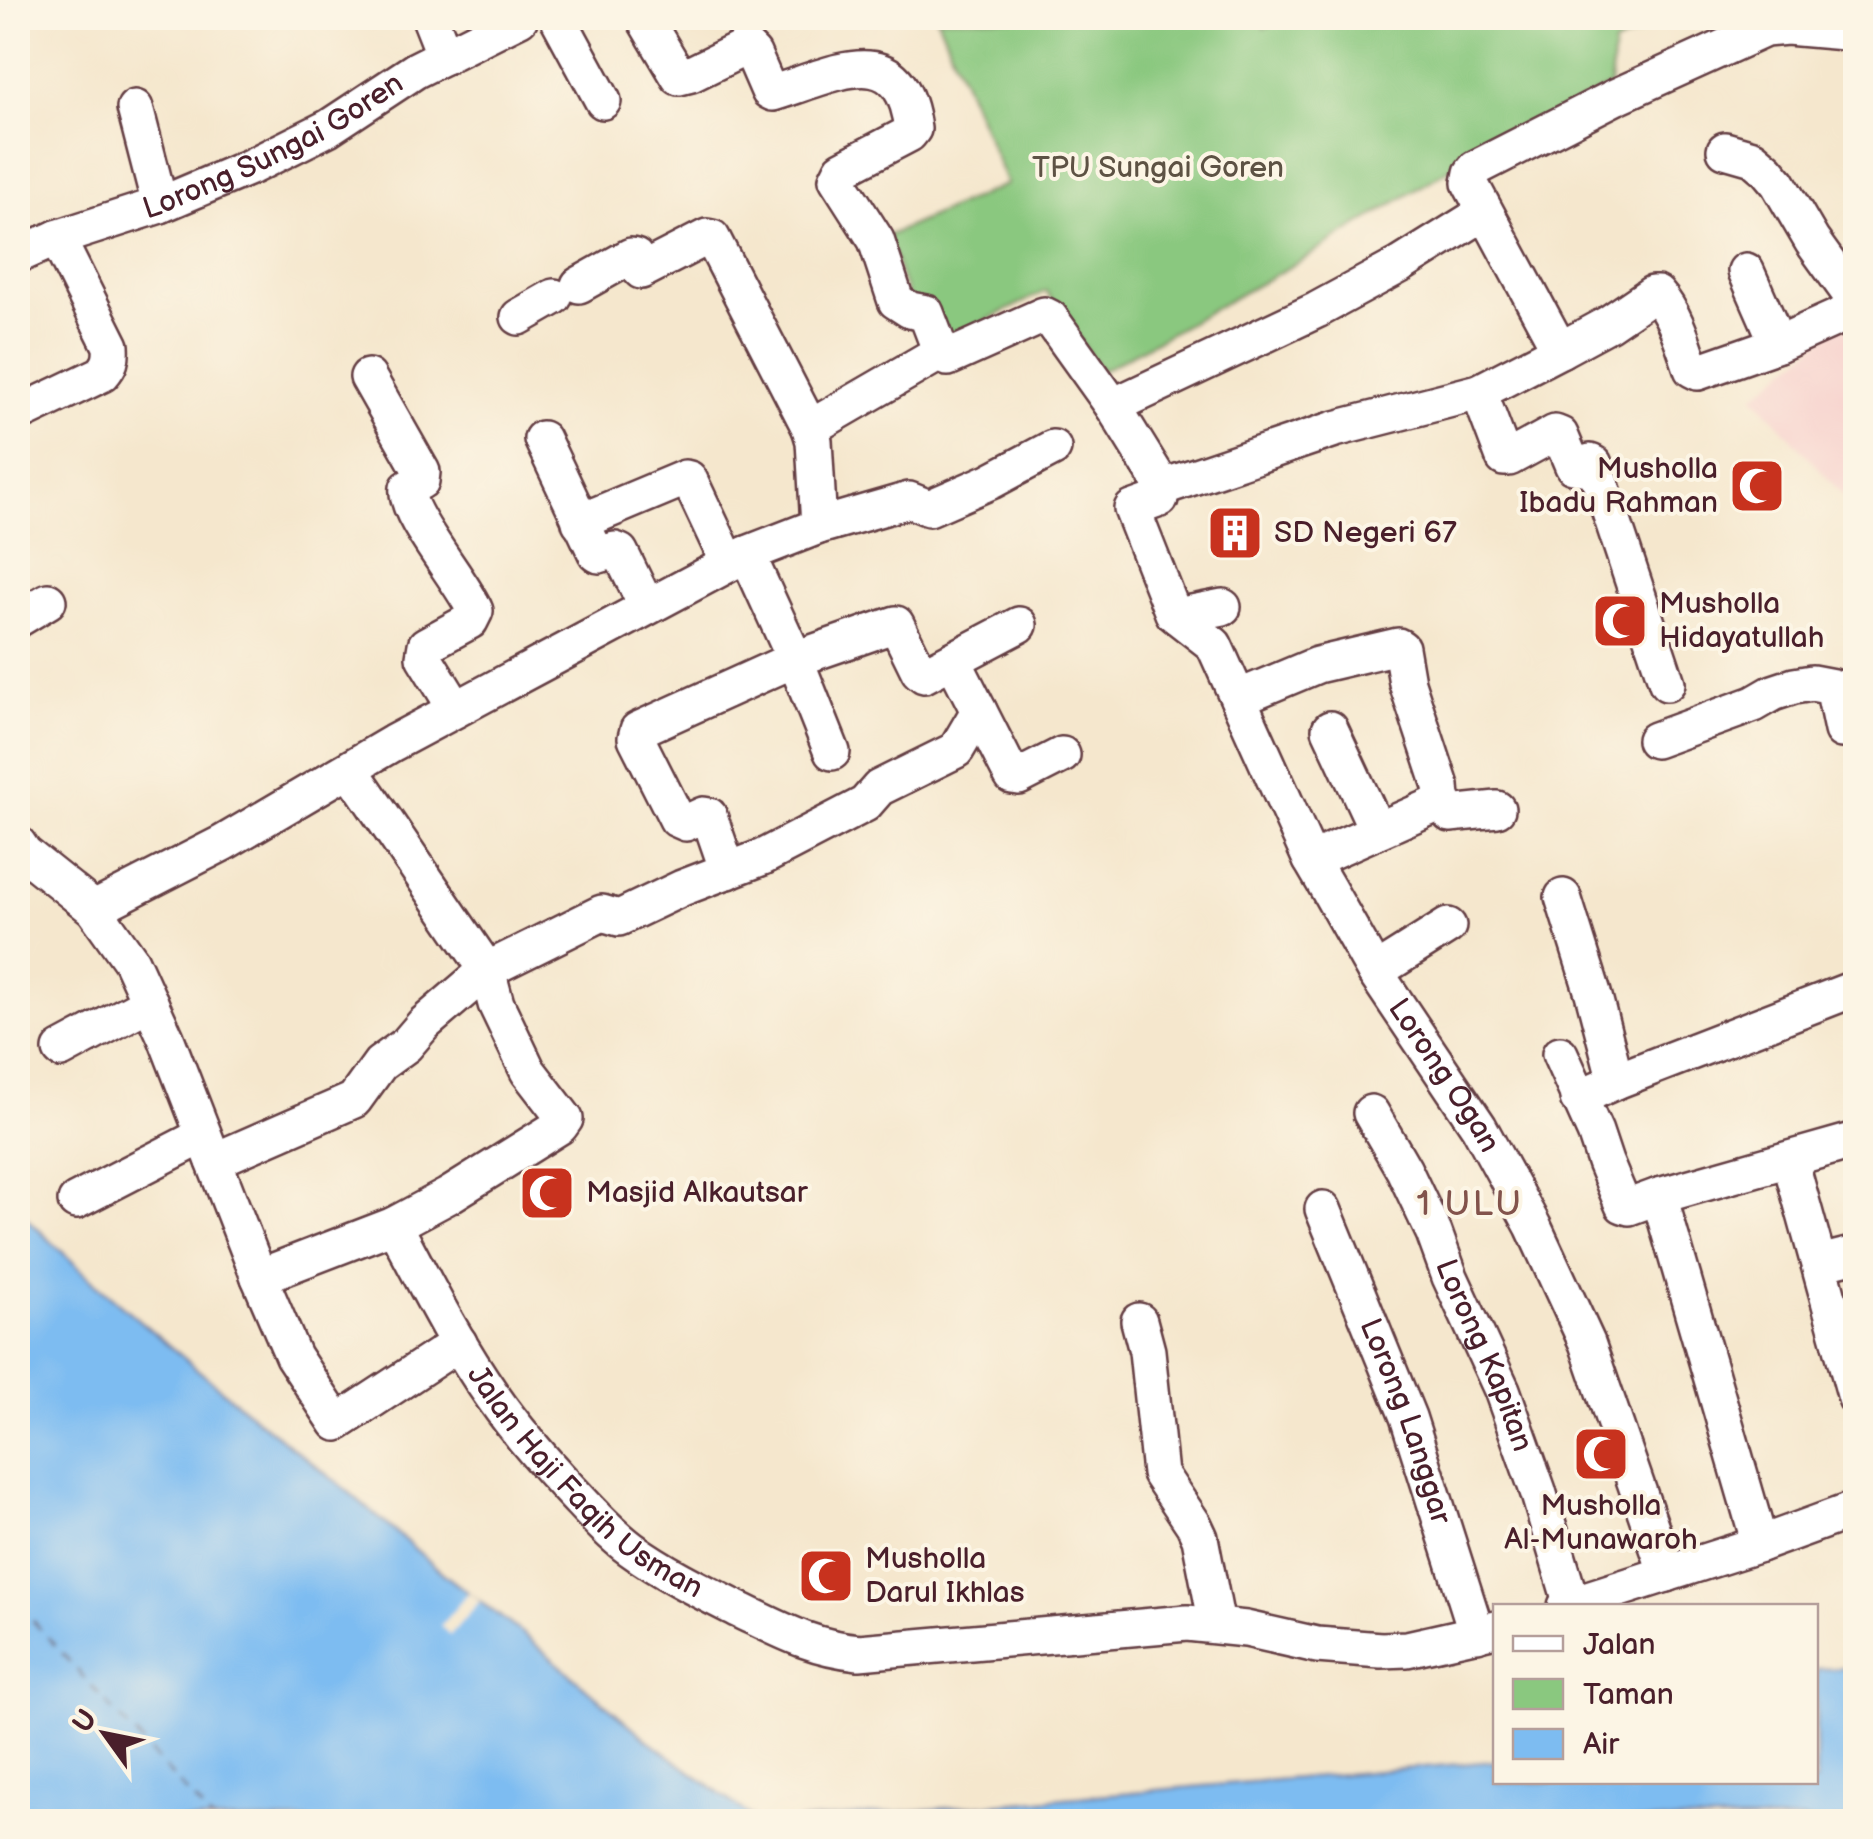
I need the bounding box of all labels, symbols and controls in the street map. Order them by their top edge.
street label: Lorong Sungai Goren [138,65,410,227]
park label: TPU Sungai Goren [1032,150,1284,186]
place label: Musholla Ibadu Rahman [1519,451,1718,521]
mosque icon: Musholla Ibadu Rahman [1727,456,1787,516]
building icon: SD Negeri 67 [1205,503,1265,563]
place label: SD Negeri 67 [1274,515,1457,551]
place label: Musholla Hidayatullah [1659,586,1824,656]
mosque icon: Musholla Hidayatullah [1590,591,1650,651]
street label: Lorong Ogan [1380,992,1507,1159]
mosque icon: Masjid Alkautsar [517,1163,577,1223]
place label: Masjid Alkautsar [586,1175,809,1211]
district label: 1 ULU [1417,1183,1523,1226]
street label: Lorong Kapitan [1427,1255,1540,1456]
street label: Lorong Langgar [1352,1313,1459,1530]
street label: Jalan Haji Faqih Usman [459,1359,709,1606]
mosque icon: Musholla Al-Munawaroh [1571,1424,1631,1484]
place label: Musholla Al-Munawaroh [1504,1488,1698,1558]
place label: Musholla Darul Ikhlas [865,1541,1025,1611]
mosque icon: Musholla Darul Ikhlas [796,1546,856,1606]
legend [1493,1604,1818,1784]
text: Jalan [1583,1627,1655,1663]
text: Taman [1583,1677,1674,1713]
north arrow [55,1684,155,1784]
text: U [66,1704,105,1739]
text: Air [1583,1727,1620,1763]

